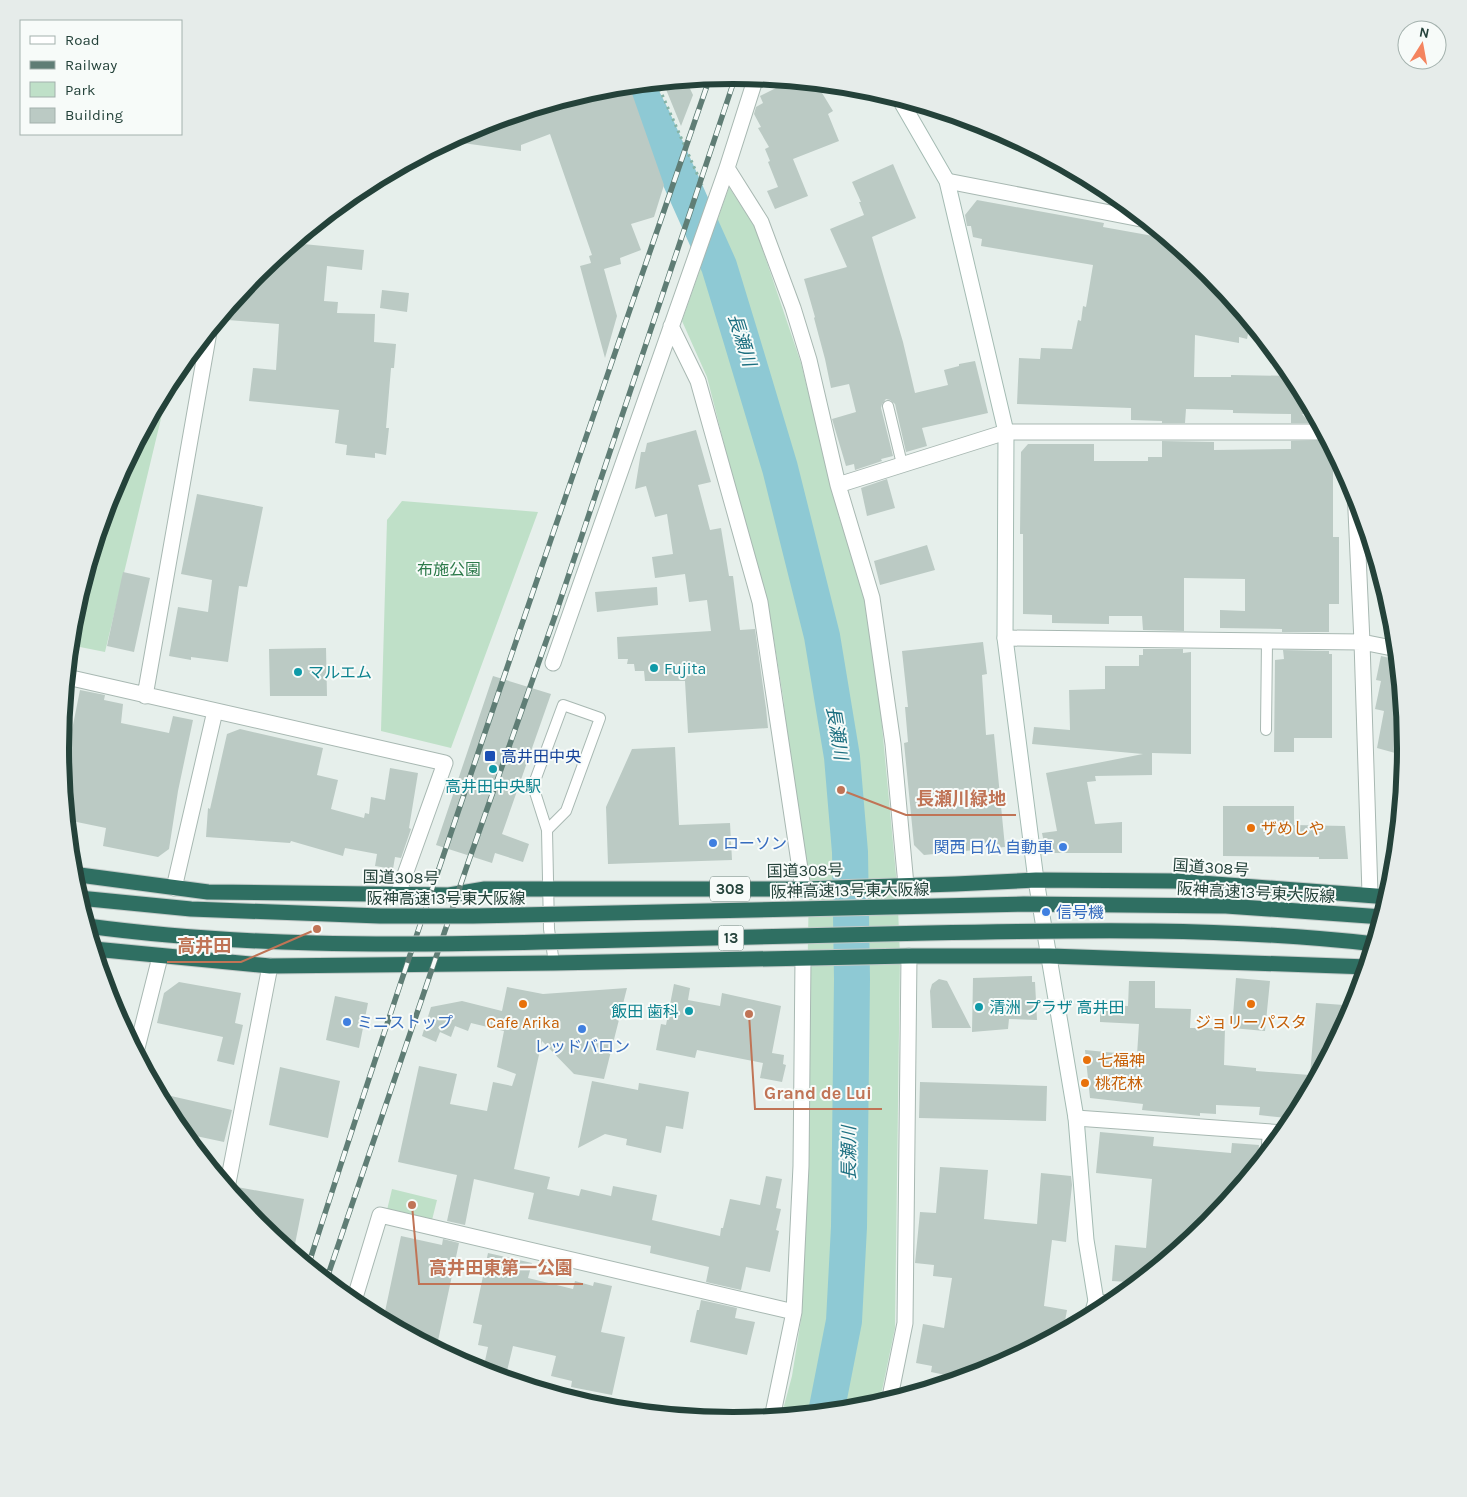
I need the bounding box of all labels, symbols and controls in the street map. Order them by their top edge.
legend [20,20,182,135]
north arrow [1397,20,1447,70]
text: N [1418,23,1431,42]
text: Road [65,31,100,49]
text: Railway [65,56,117,74]
text: Park [65,81,95,99]
text: Building [65,106,123,124]
water label: 長瀬川 [724,311,761,371]
park label: 布施公園 [417,560,481,579]
place label: Fujita [664,659,706,678]
marker: Fujita [648,662,660,674]
place label: マルエム [308,663,372,682]
marker: マルエム [292,666,304,678]
water label: 長瀬川 [822,705,852,763]
place label: 高井田中央 [501,747,581,766]
marker: 高井田中央 [483,749,497,763]
marker: 高井田中央駅 [487,763,499,775]
place label: 高井田中央駅 [445,777,541,796]
callout: 長瀬川緑地 [906,782,1016,815]
text: 長瀬川緑地 [916,788,1006,810]
place label: ザめしや [1261,819,1325,838]
marker: ザめしや [1245,822,1257,834]
place label: ローソン [723,834,787,853]
marker: ローソン [707,837,719,849]
place label: 関西 日仏 自動車 [933,838,1053,857]
marker: 関西 日仏 自動車 [1057,841,1069,853]
street label: 国道308号 [1172,855,1250,880]
street label: 国道308号 [766,860,844,881]
street label: 国道308号 [362,867,440,888]
road number: 308 [710,876,750,902]
street label: 阪神高速13号東大阪線 [1176,879,1336,906]
street label: 阪神高速13号東大阪線 [770,880,930,901]
street label: 阪神高速13号東大阪線 [367,889,525,908]
place label: 信号機 [1056,903,1104,922]
marker: 信号機 [1040,906,1052,918]
road number: 13 [718,926,744,950]
callout: 高井田 [167,929,241,962]
text: 高井田 [177,935,231,957]
marker: Cafe Arika [517,998,529,1010]
place label: 清洲 プラザ 高井田 [989,998,1125,1017]
marker: ジョリーパスタ [1245,998,1257,1010]
marker: 清洲 プラザ 高井田 [973,1001,985,1013]
place label: 飯田 歯科 [611,1002,679,1021]
marker: 飯田 歯科 [683,1005,695,1017]
place label: ミニストップ [357,1013,453,1032]
place label: Cafe Arika [486,1013,560,1032]
place label: ジョリーパスタ [1195,1013,1307,1032]
marker: ミニストップ [341,1016,353,1028]
marker: レッドバロン [576,1023,588,1035]
place label: レッドバロン [534,1037,630,1056]
place label: 七福神 [1097,1051,1145,1070]
marker: 七福神 [1081,1054,1093,1066]
place label: 桃花林 [1095,1074,1143,1093]
callout: Grand de Lui [755,1076,882,1109]
marker: 桃花林 [1079,1077,1091,1089]
text: Grand de Lui [764,1082,872,1104]
water label: 長瀬川 [838,1124,860,1180]
callout: 高井田東第一公園 [419,1251,583,1284]
text: 高井田東第一公園 [429,1257,573,1279]

